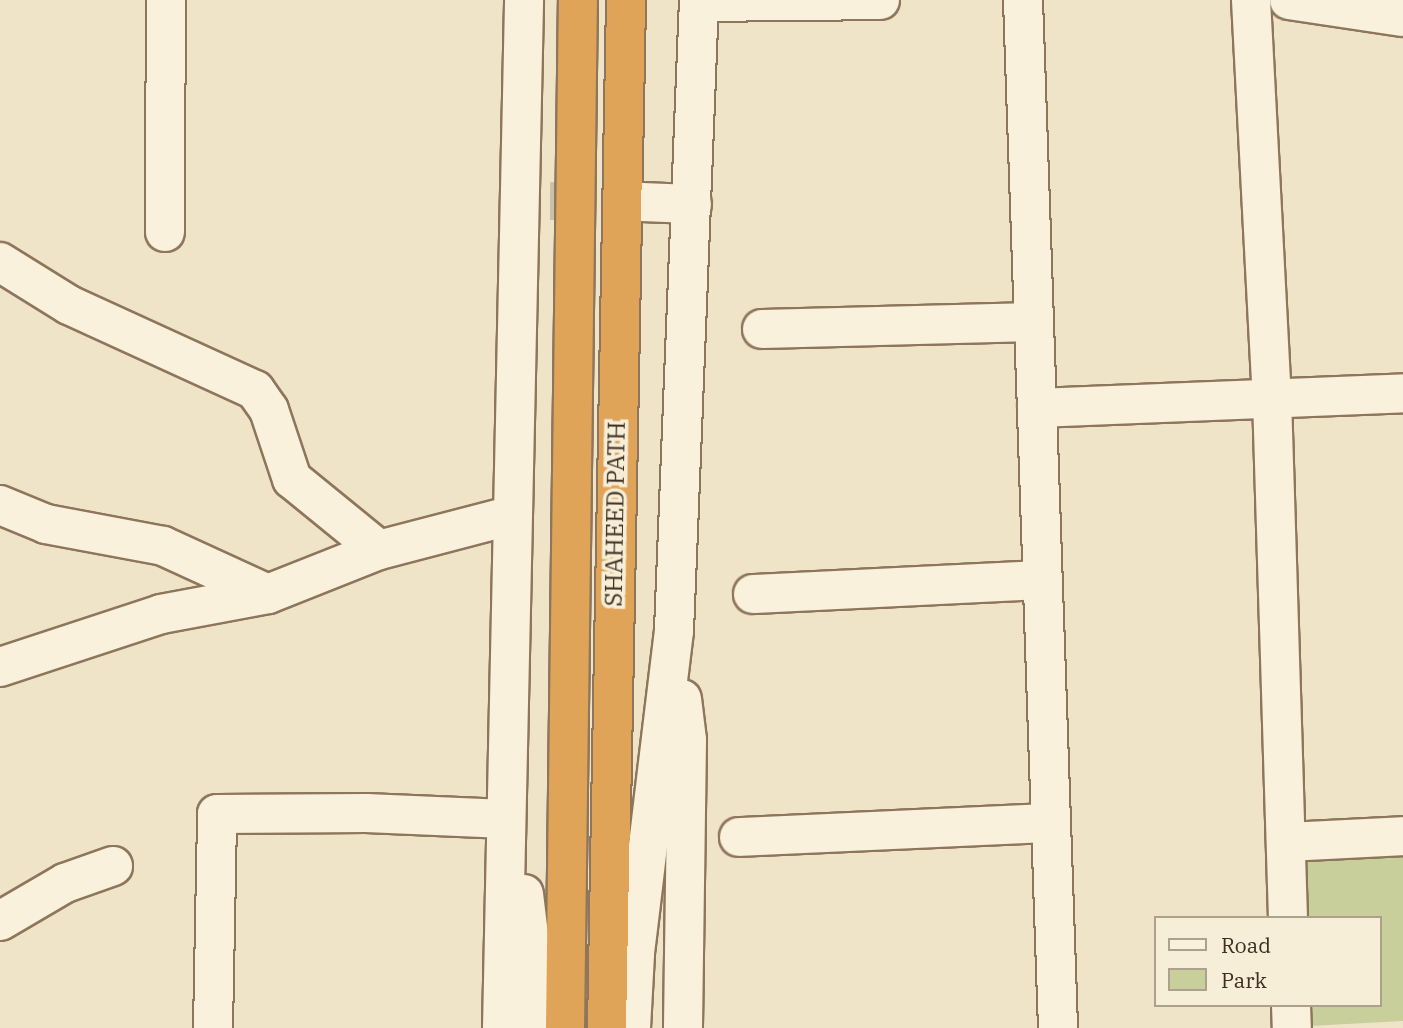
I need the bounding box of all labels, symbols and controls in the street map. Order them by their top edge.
street label: SHAHEED PATH [599,421,631,607]
legend [1154,916,1382,1007]
text: Road [1221,931,1271,959]
text: Park [1221,966,1267,994]

